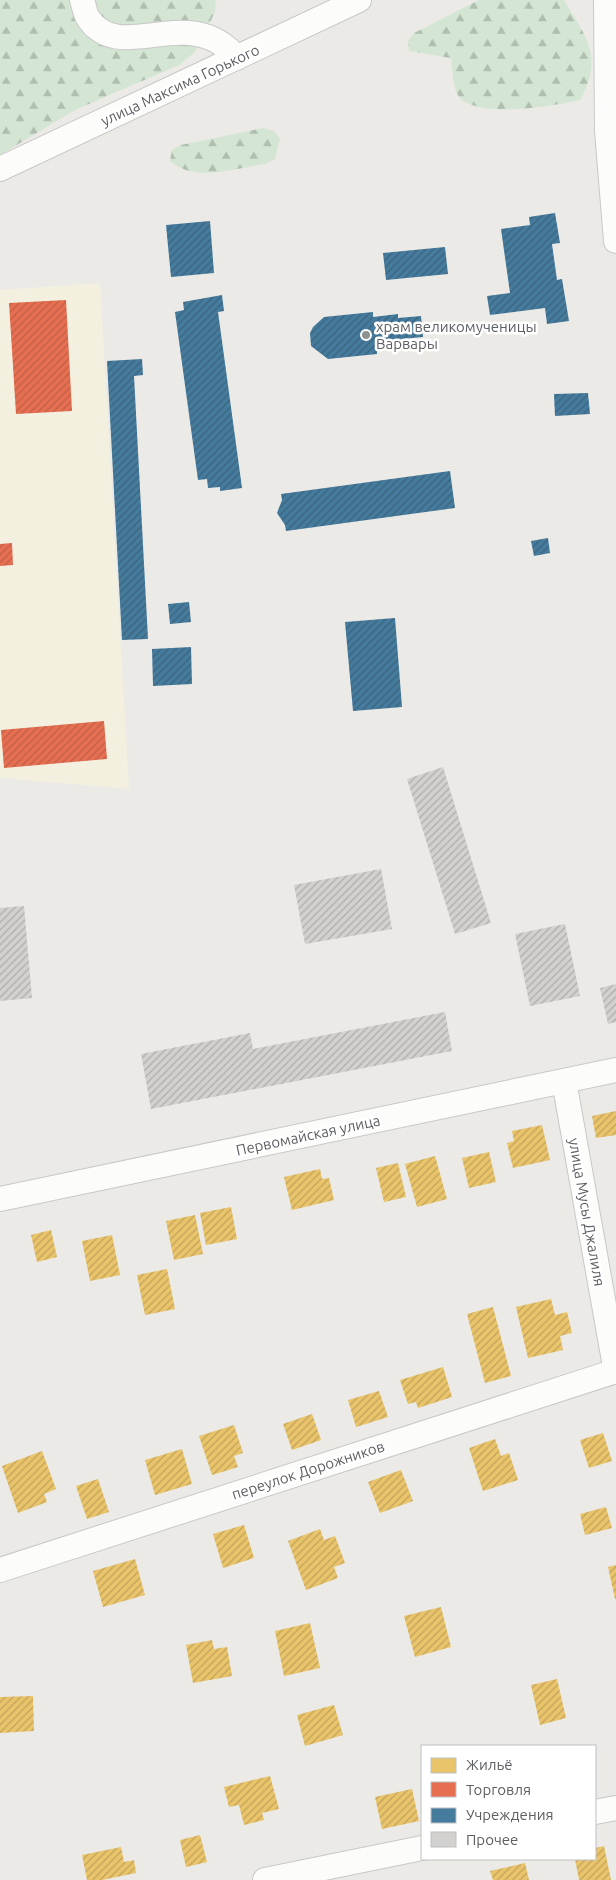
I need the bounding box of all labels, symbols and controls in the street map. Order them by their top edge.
street label: улица Максима Горького [98,41,262,129]
place label: храм великомученицы Варвары [376,318,537,352]
marker: храм великомученицы Варвары [360,329,372,341]
street label: Первомайская улица [234,1111,382,1159]
street label: улица Мусы Джалиля [566,1136,608,1288]
street label: переулок Дорожников [230,1437,386,1503]
legend [421,1745,596,1860]
text: Жильё [466,1756,513,1773]
text: Торговля [466,1781,531,1798]
text: Учреждения [466,1806,554,1823]
text: Прочее [466,1831,518,1848]

